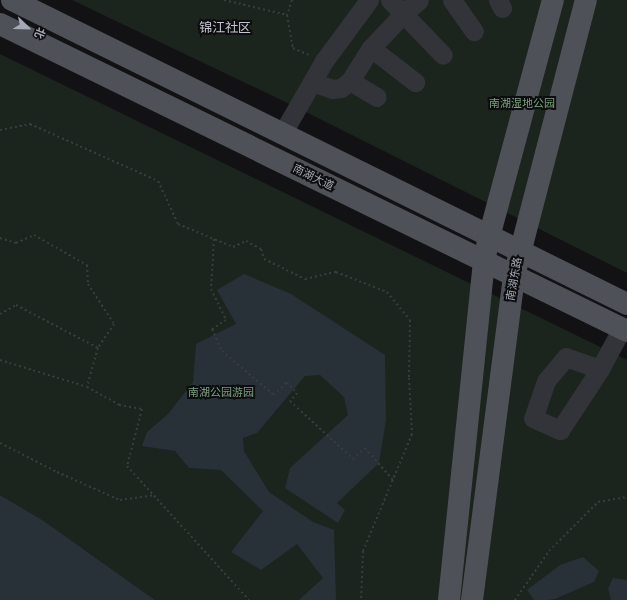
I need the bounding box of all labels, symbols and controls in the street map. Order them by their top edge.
north arrow [8,8,48,48]
district label: 锦江社区 [199,20,251,36]
text: 北 [31,25,48,40]
park label: 南湖湿地公园 [489,97,555,111]
street label: 南湖大道 [290,162,336,194]
street label: 南湖东路 [505,256,525,302]
park label: 南湖公园游园 [188,386,254,400]

